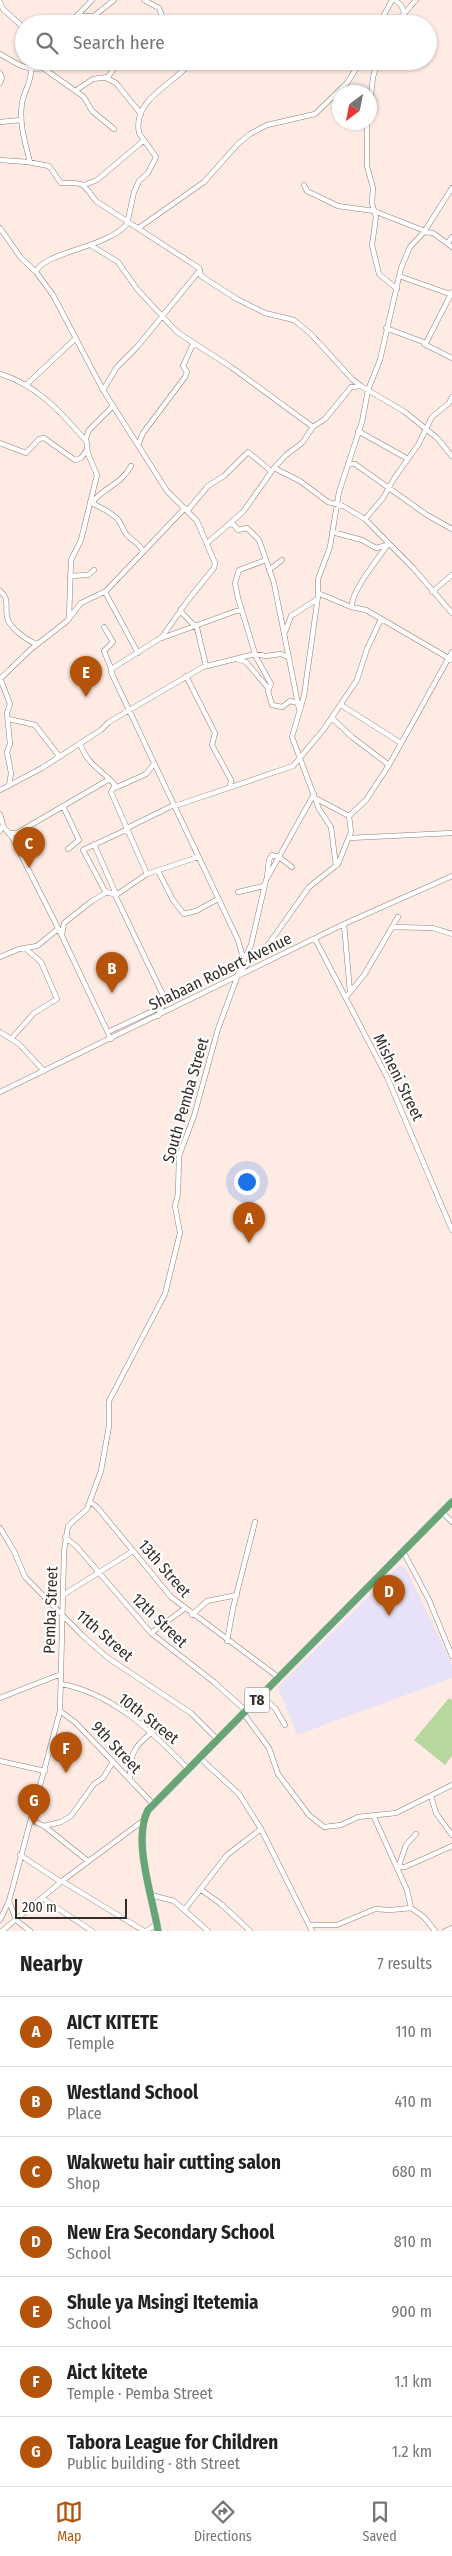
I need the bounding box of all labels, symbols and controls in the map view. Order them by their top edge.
search box [15,15,437,70]
icon: search [33,29,61,57]
text: Search here [73,31,165,54]
north arrow [332,85,377,130]
pin: E [70,656,102,697]
pin: C [13,827,45,868]
street label: Shabaan Robert Avenue [146,929,295,1014]
pin: B [96,952,128,993]
street label: Misheni Street [369,1031,428,1124]
street label: South Pemba Street [158,1035,213,1165]
your location [234,1169,260,1195]
pin: A [233,1202,265,1243]
street label: 13th Street [134,1536,195,1602]
street label: Pemba Street [39,1565,62,1654]
pin: D [373,1575,405,1616]
street label: 12th Street [128,1589,192,1652]
street label: 11th Street [72,1606,138,1666]
road number: T8 [244,1688,270,1712]
street label: 10th Street [115,1689,183,1748]
street label: 9th Street [88,1717,146,1778]
pin: F [50,1732,82,1773]
pin: G [18,1784,50,1825]
scale bar [15,1896,128,1919]
text: 200 m [22,1899,57,1916]
text: Nearby [20,1951,82,1977]
text: 7 results [377,1954,432,1973]
text: AICT KITETE [67,2011,158,2034]
text: A [32,2022,40,2041]
text: 110 m [395,2022,432,2041]
text: Temple [67,2034,114,2053]
text: Westland School [67,2081,198,2104]
text: B [32,2092,40,2111]
text: 410 m [394,2092,432,2111]
text: Place [67,2104,102,2123]
text: Wakwetu hair cutting salon [67,2151,281,2174]
text: C [32,2162,40,2181]
text: 680 m [392,2162,432,2181]
text: Shop [67,2174,100,2193]
text: New Era Secondary School [67,2221,274,2244]
text: D [31,2232,41,2251]
text: 810 m [394,2232,432,2251]
text: School [67,2244,111,2263]
text: Shule ya Msingi Itetemia [67,2291,259,2314]
text: E [32,2302,40,2321]
text: 900 m [391,2302,432,2321]
text: School [67,2314,111,2333]
text: Aict kitete [67,2361,148,2384]
text: F [32,2372,40,2391]
text: 1.1 km [394,2372,432,2391]
text: Temple · Pemba Street [67,2384,213,2403]
text: Tabora League for Children [67,2431,278,2454]
text: G [31,2442,41,2461]
text: 1.2 km [392,2442,432,2461]
text: Public building · 8th Street [67,2454,240,2473]
tab: Map [55,2498,83,2545]
tab: Directions [194,2498,252,2545]
tab: Saved [362,2498,397,2545]

